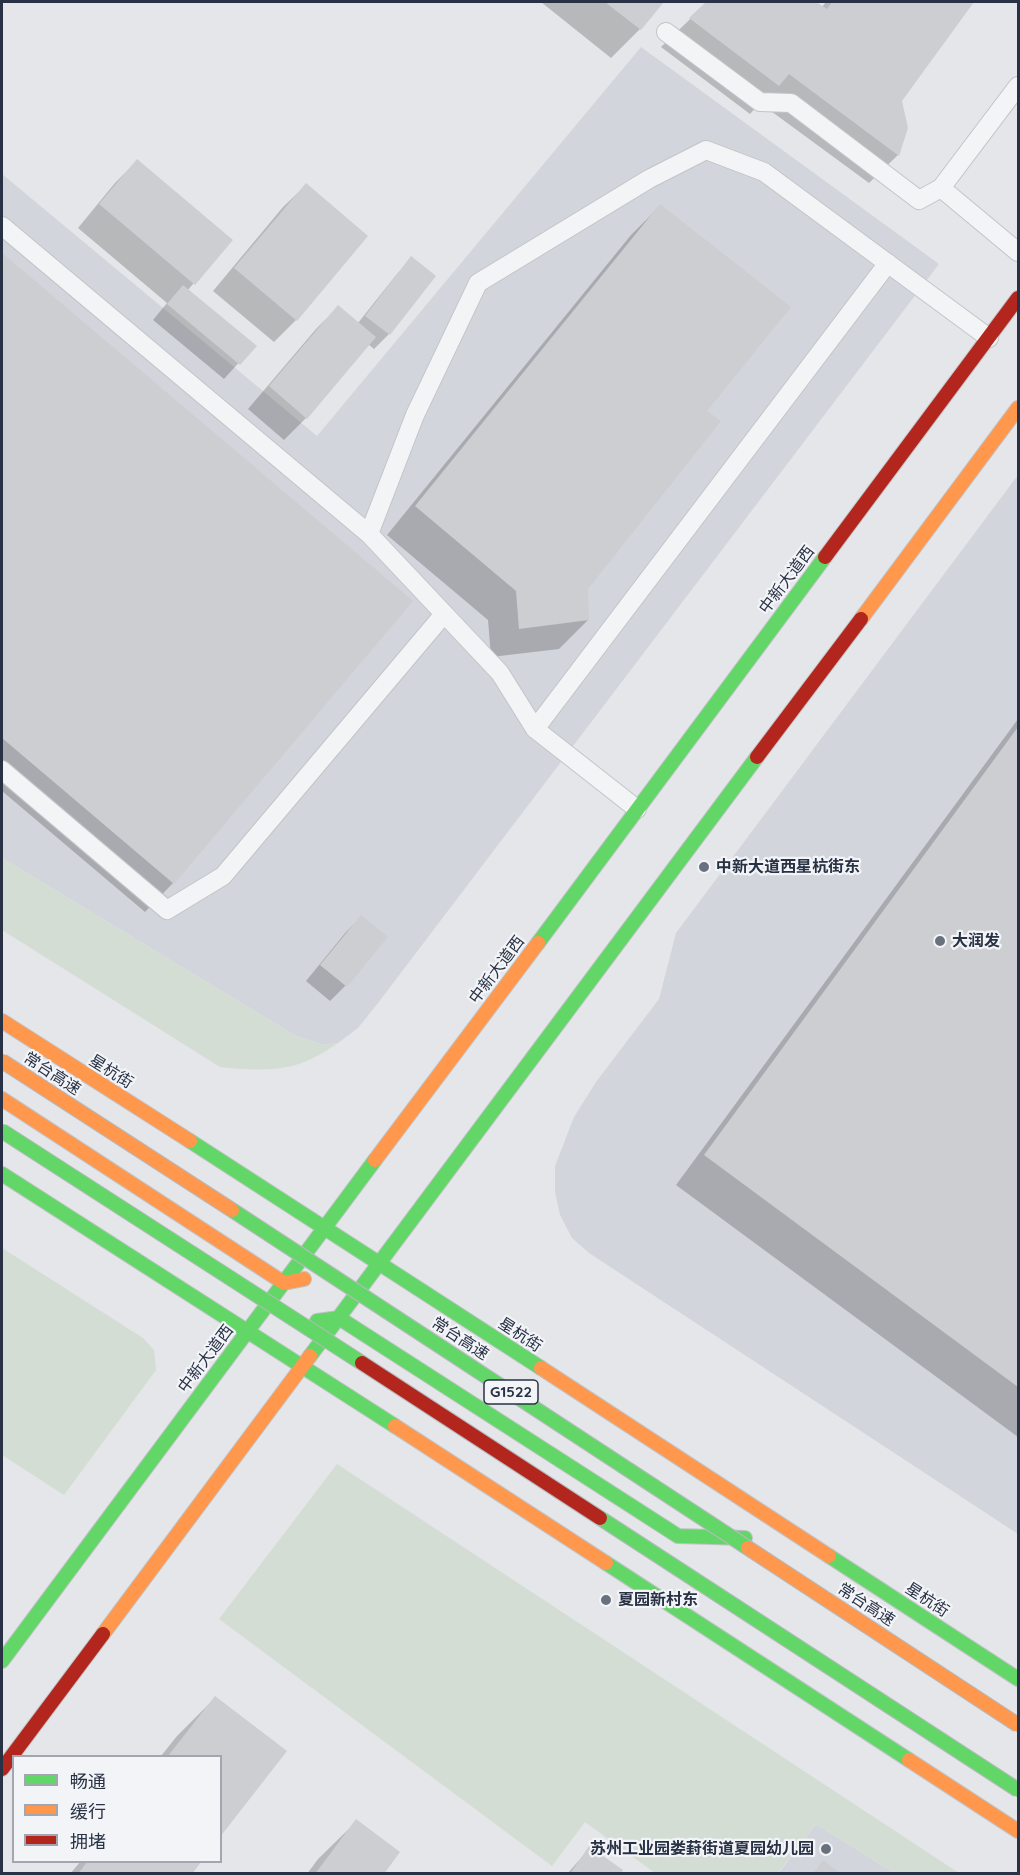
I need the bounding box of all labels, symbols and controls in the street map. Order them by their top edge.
street label: 中新大道西 [755,542,819,618]
place label: 中新大道西星杭街东 [716,857,860,877]
marker: 中新大道西星杭街东 [697,860,711,874]
place label: 大润发 [952,931,1000,951]
street label: 中新大道西 [465,932,529,1008]
marker: 大润发 [933,934,947,948]
street label: 常台高速 [20,1049,84,1099]
street label: 星杭街 [86,1051,136,1093]
street label: 常台高速 [428,1314,492,1364]
street label: 星杭街 [495,1314,545,1356]
street label: 中新大道西 [174,1321,238,1397]
road number: G1522 [484,1380,538,1404]
street label: 星杭街 [902,1579,952,1621]
street label: 常台高速 [834,1580,898,1630]
place label: 夏园新村东 [618,1590,698,1610]
marker: 夏园新村东 [599,1593,613,1607]
legend [12,1755,222,1863]
text: 畅通 [70,1770,106,1793]
text: 缓行 [70,1800,106,1823]
text: 拥堵 [70,1830,106,1853]
place label: 苏州工业园娄葑街道夏园幼儿园 [590,1839,814,1859]
marker: 苏州工业园娄葑街道夏园幼儿园 [819,1842,833,1856]

